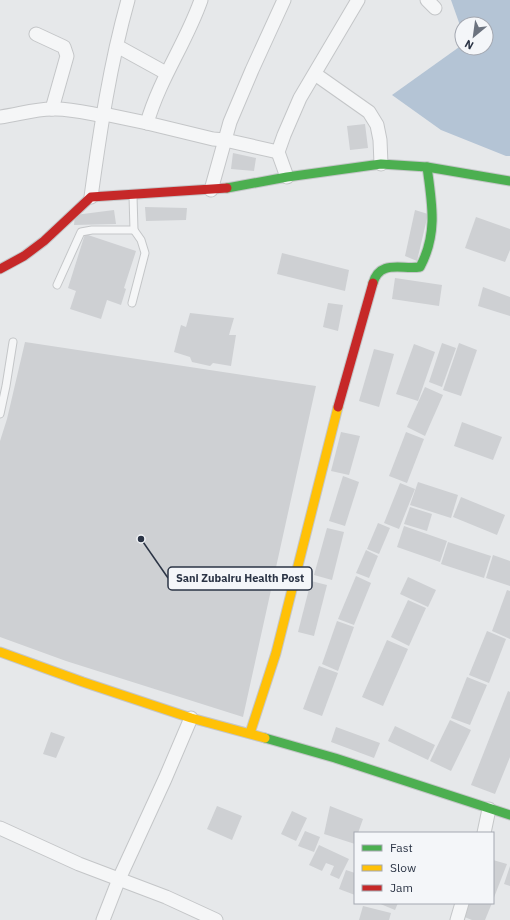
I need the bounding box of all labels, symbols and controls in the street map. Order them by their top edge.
north arrow [454,16,494,56]
text: N [462,37,476,53]
callout: Sani Zubairu Health Post [168,567,312,590]
text: Sani Zubairu Health Post [176,571,304,585]
legend [354,832,494,904]
text: Fast [390,840,413,855]
text: Slow [390,860,416,875]
text: Jam [390,880,413,895]

